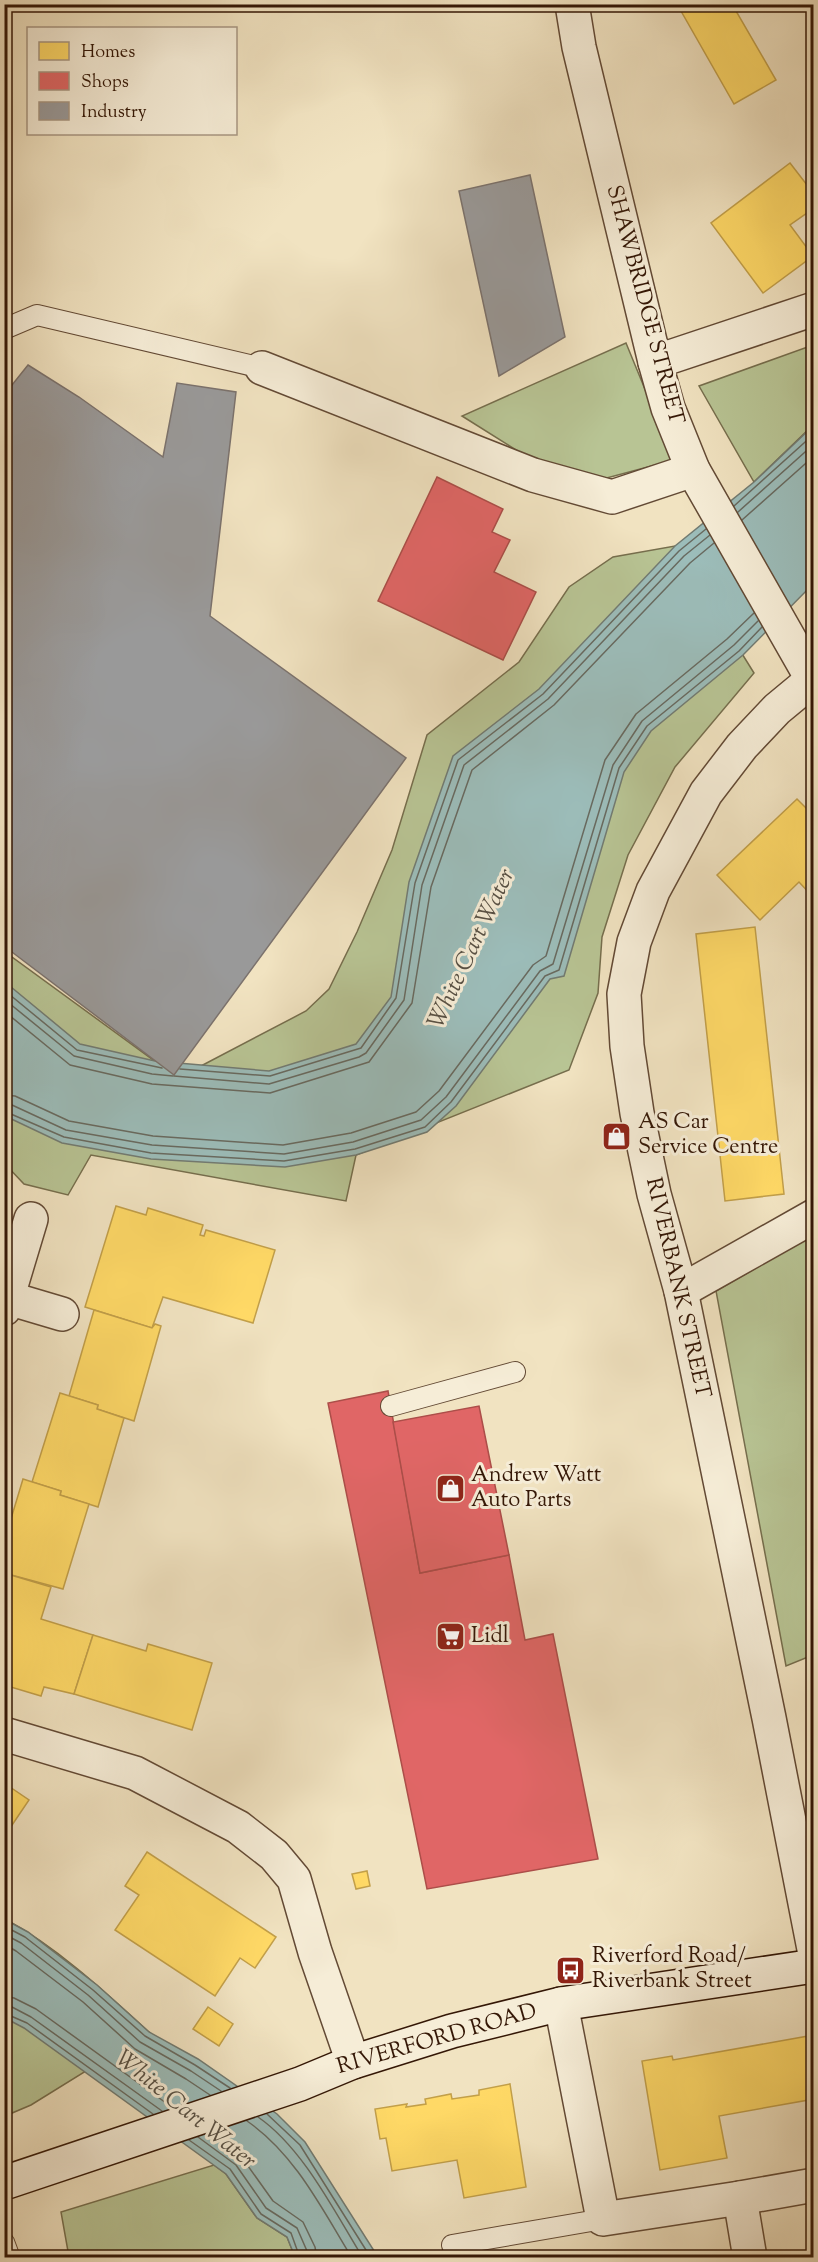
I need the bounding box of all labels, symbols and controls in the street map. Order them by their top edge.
legend [27,27,237,135]
text: Homes [81,40,135,66]
text: Shops [81,70,129,96]
text: Industry [81,100,147,126]
street label: SHAWBRIDGE STREET [597,182,691,429]
water label: White Cart Water [420,863,524,1035]
place label: AS Car Service Centre [638,1107,778,1164]
shop icon: AS Car Service Centre [601,1120,633,1152]
street label: RIVERBANK STREET [636,1175,718,1402]
place label: Andrew Watt Auto Parts [471,1460,602,1517]
shop icon: Andrew Watt Auto Parts [434,1473,466,1505]
supermarket icon: Lidl [434,1621,466,1653]
place label: Lidl [471,1621,509,1653]
place label: Riverford Road/ Riverbank Street [592,1941,752,1998]
bus stop icon: Riverford Road/ Riverbank Street [555,1954,587,1986]
street label: RIVERFORD ROAD [333,1996,541,2084]
water label: White Cart Water [107,2042,263,2178]

